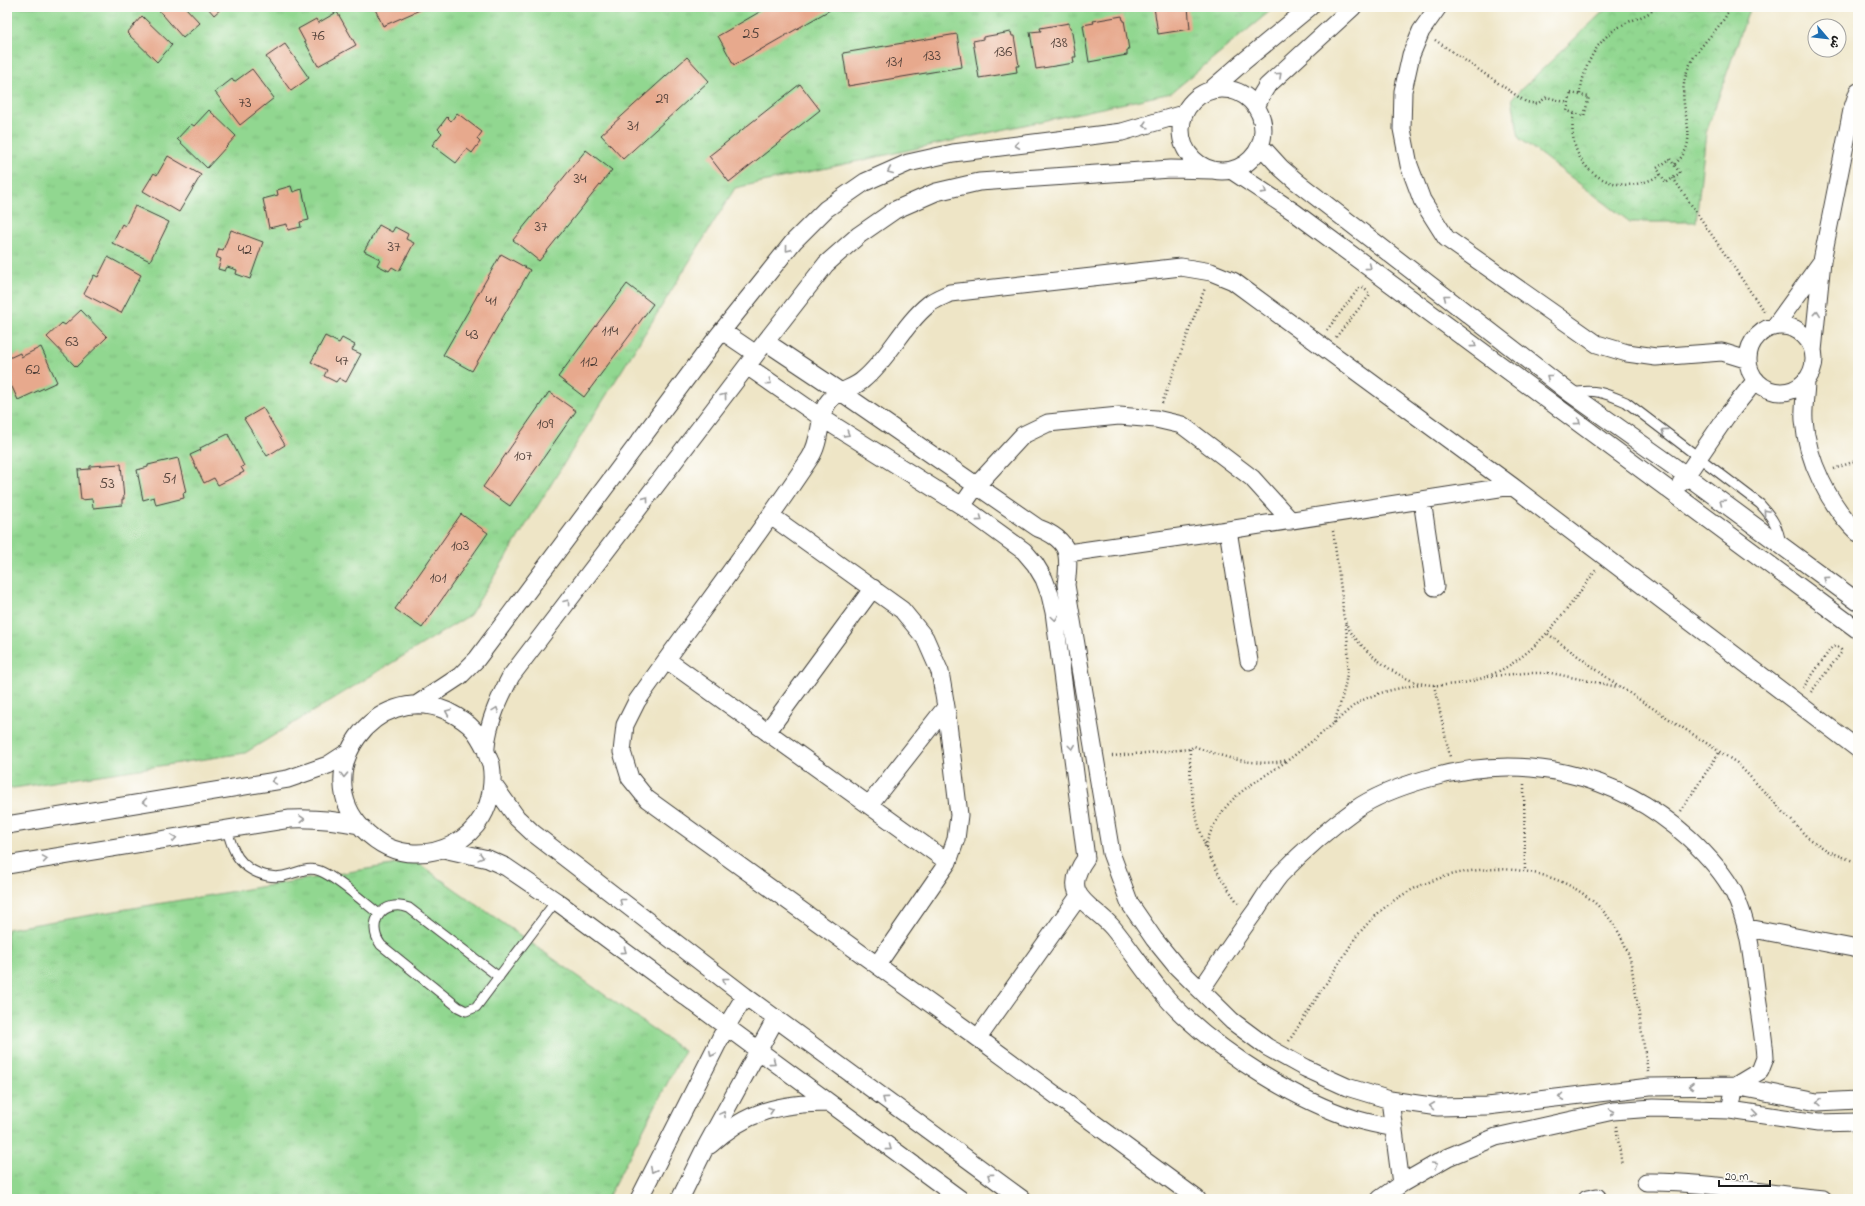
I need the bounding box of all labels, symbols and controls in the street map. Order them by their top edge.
north arrow [1807,18,1847,58]
house number: 25 [742,22,760,46]
house number: 76 [311,24,325,48]
house number: 138 [1050,31,1068,55]
text: ش [1825,33,1845,51]
house number: 136 [994,40,1012,64]
house number: 133 [923,44,941,68]
house number: 131 [886,50,902,74]
one-way arrow [1274,73,1282,80]
house number: 29 [656,87,669,111]
house number: 73 [238,91,252,115]
house number: 31 [627,114,639,138]
one-way arrow [1142,120,1149,129]
one-way arrow [1014,140,1020,149]
one-way arrow [887,166,895,174]
house number: 34 [573,167,587,191]
one-way arrow [1260,186,1267,194]
house number: 37 [534,215,548,239]
house number: 37 [387,235,401,259]
house number: 42 [238,238,252,262]
one-way arrow [786,244,793,251]
one-way arrow [1365,263,1372,270]
house number: 41 [485,289,497,313]
one-way arrow [1443,295,1450,302]
one-way arrow [1812,310,1821,316]
house number: 114 [602,319,619,343]
house number: 43 [465,323,479,347]
house number: 63 [65,330,79,354]
one-way arrow [1469,340,1476,347]
house number: 47 [335,349,349,373]
house number: 112 [580,350,598,374]
house number: 62 [26,358,41,382]
one-way arrow [1546,374,1553,381]
one-way arrow [765,377,772,384]
one-way arrow [720,393,727,400]
house number: 109 [537,412,554,436]
one-way arrow [1574,418,1581,425]
one-way arrow [843,429,850,436]
one-way arrow [1662,429,1669,436]
house number: 107 [514,444,533,468]
house number: 51 [162,467,176,491]
house number: 53 [99,472,115,496]
one-way arrow [641,496,648,503]
one-way arrow [1719,499,1726,507]
one-way arrow [1764,509,1771,516]
one-way arrow [975,514,982,521]
house number: 103 [451,534,469,558]
house number: 101 [429,566,447,590]
one-way arrow [1824,577,1831,584]
one-way arrow [562,600,569,607]
one-way arrow [1050,615,1059,621]
one-way arrow [491,707,499,714]
one-way arrow [445,709,453,717]
one-way arrow [1067,744,1076,750]
one-way arrow [340,772,348,778]
one-way arrow [271,776,277,785]
one-way arrow [142,797,149,806]
one-way arrow [299,814,305,823]
one-way arrow [171,835,177,843]
one-way arrow [477,852,484,861]
one-way arrow [42,855,49,864]
one-way arrow [619,898,626,905]
one-way arrow [620,947,627,954]
one-way arrow [722,978,729,985]
one-way arrow [709,1049,717,1057]
one-way arrow [769,1057,776,1064]
one-way arrow [1688,1082,1694,1090]
one-way arrow [1558,1092,1564,1101]
one-way arrow [883,1097,890,1104]
one-way arrow [1816,1097,1822,1106]
one-way arrow [1429,1102,1435,1111]
one-way arrow [767,1106,774,1114]
one-way arrow [1609,1108,1615,1117]
one-way arrow [1752,1109,1758,1118]
one-way arrow [719,1111,726,1119]
one-way arrow [885,1143,892,1150]
scale bar [1719,1162,1770,1188]
one-way arrow [1430,1163,1438,1170]
one-way arrow [651,1165,658,1173]
text: 20 m [1725,1168,1748,1186]
one-way arrow [988,1174,995,1181]

